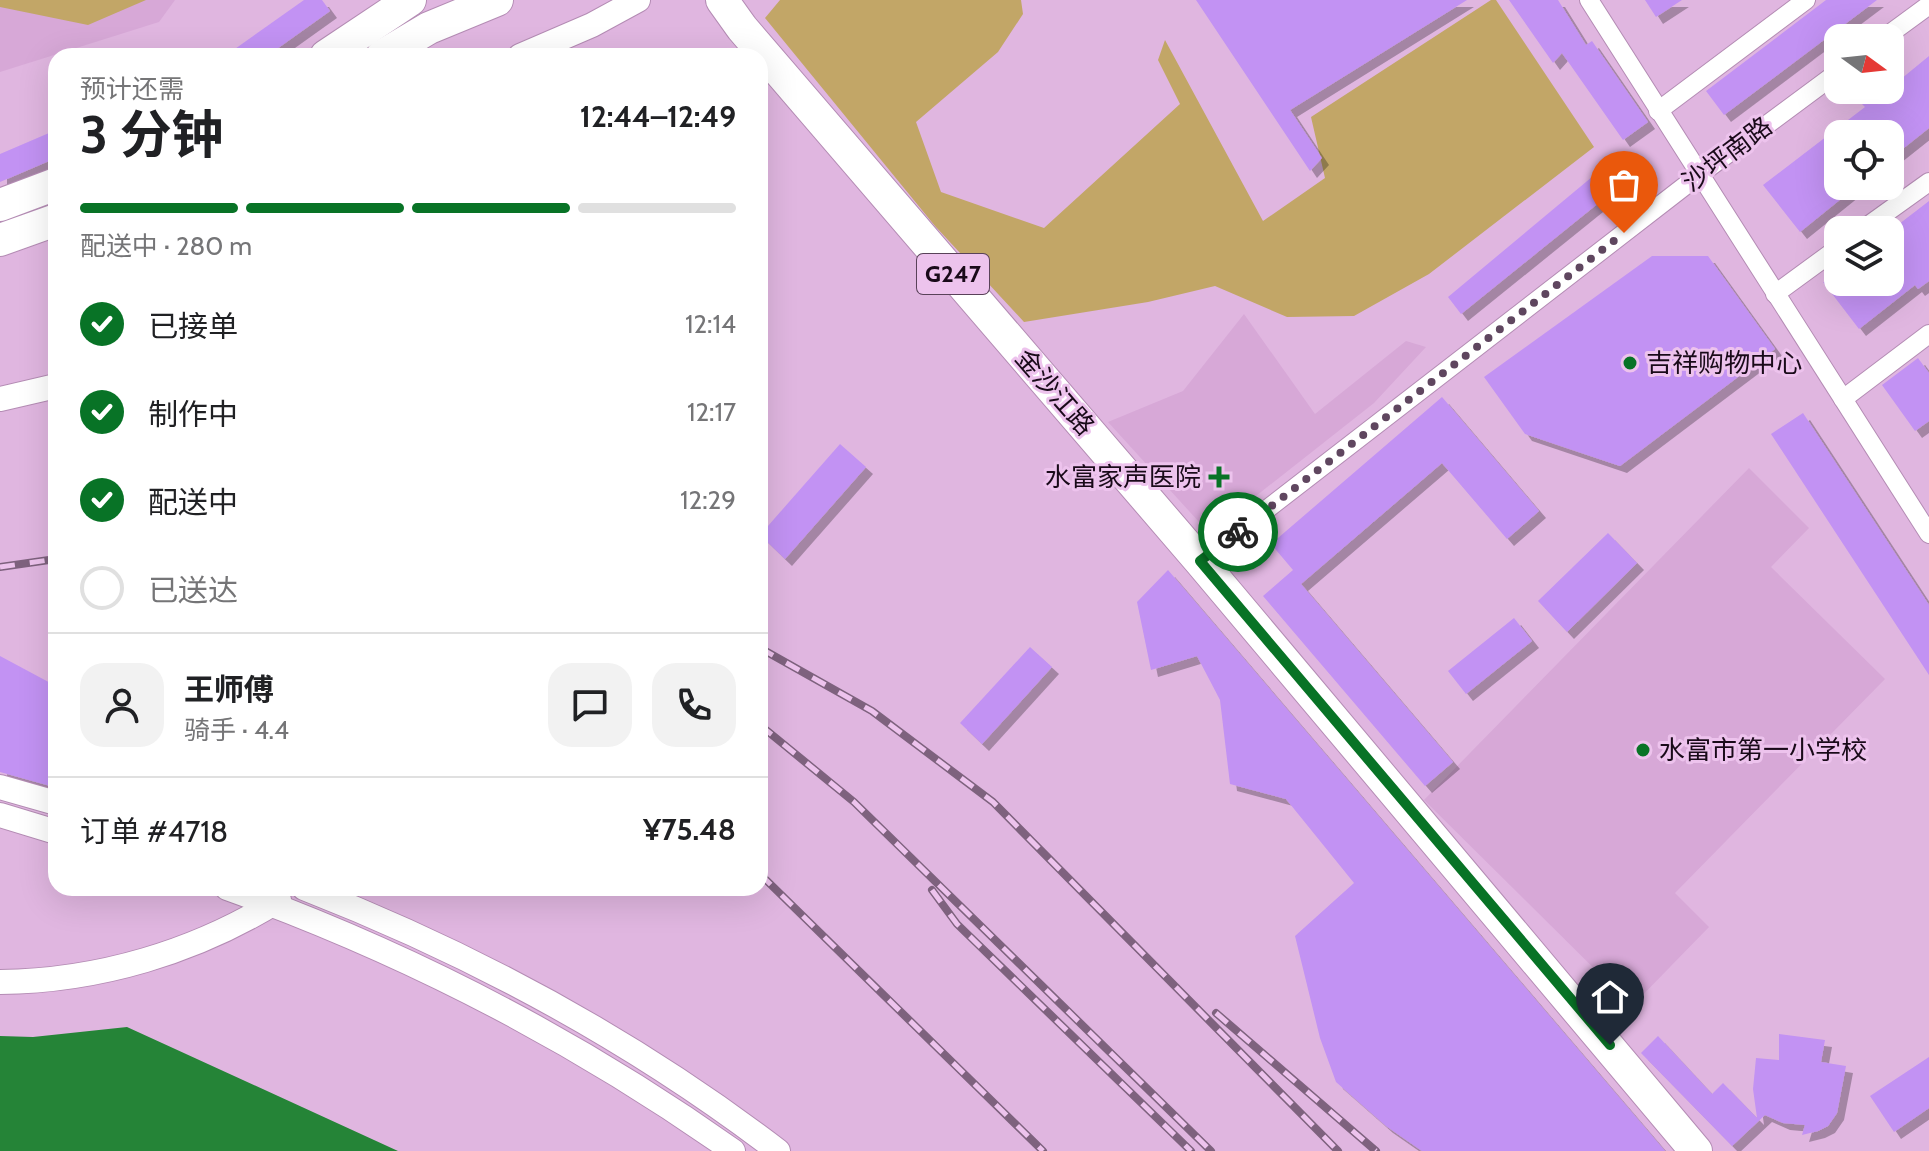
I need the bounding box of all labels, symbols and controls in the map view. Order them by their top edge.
north arrow [1824,24,1904,104]
map controls [1824,24,1904,296]
text: 预计还需 [80,73,184,105]
text: 12:44–12:49 [580,98,736,135]
text: 3 分钟 [80,103,224,166]
street label: 沙坪南路 [1676,110,1778,198]
button: locate [1824,120,1904,200]
pin [1590,151,1658,233]
icon: bag [1602,163,1646,207]
button: layers [1824,216,1904,296]
text: 配送中 · 280 m [80,230,252,262]
road number: G247 [917,254,989,294]
icon: check [80,302,124,346]
text: 已接单 [148,308,238,345]
text: 12:14 [685,308,736,340]
street label: 金沙江路 [1009,342,1101,442]
place label: 吉祥购物中心 [1646,347,1802,379]
marker: 吉祥购物中心 [1621,354,1639,372]
icon: check [80,390,124,434]
text: 制作中 [148,396,238,433]
text: 12:17 [687,396,736,428]
place label: 水富家声医院 [1045,461,1201,493]
marker: 水富家声医院 [1208,466,1230,488]
icon: check [80,478,124,522]
text: 配送中 [148,484,238,521]
text: 12:29 [680,484,736,516]
courier [1198,492,1278,572]
icon: bike [1216,510,1260,554]
text: 已送达 [148,572,238,609]
button: person [80,663,164,747]
button: chat [548,663,632,747]
button: phone [652,663,736,747]
text: 王师傅 [184,671,274,708]
text: 骑手 · 4.4 [184,714,289,746]
place label: 水富市第一小学校 [1659,734,1867,766]
marker: 水富市第一小学校 [1634,741,1652,759]
text: ¥75.48 [643,811,736,848]
text: 订单 #4718 [80,813,228,850]
pin [1576,963,1644,1045]
icon: home [1588,975,1632,1019]

